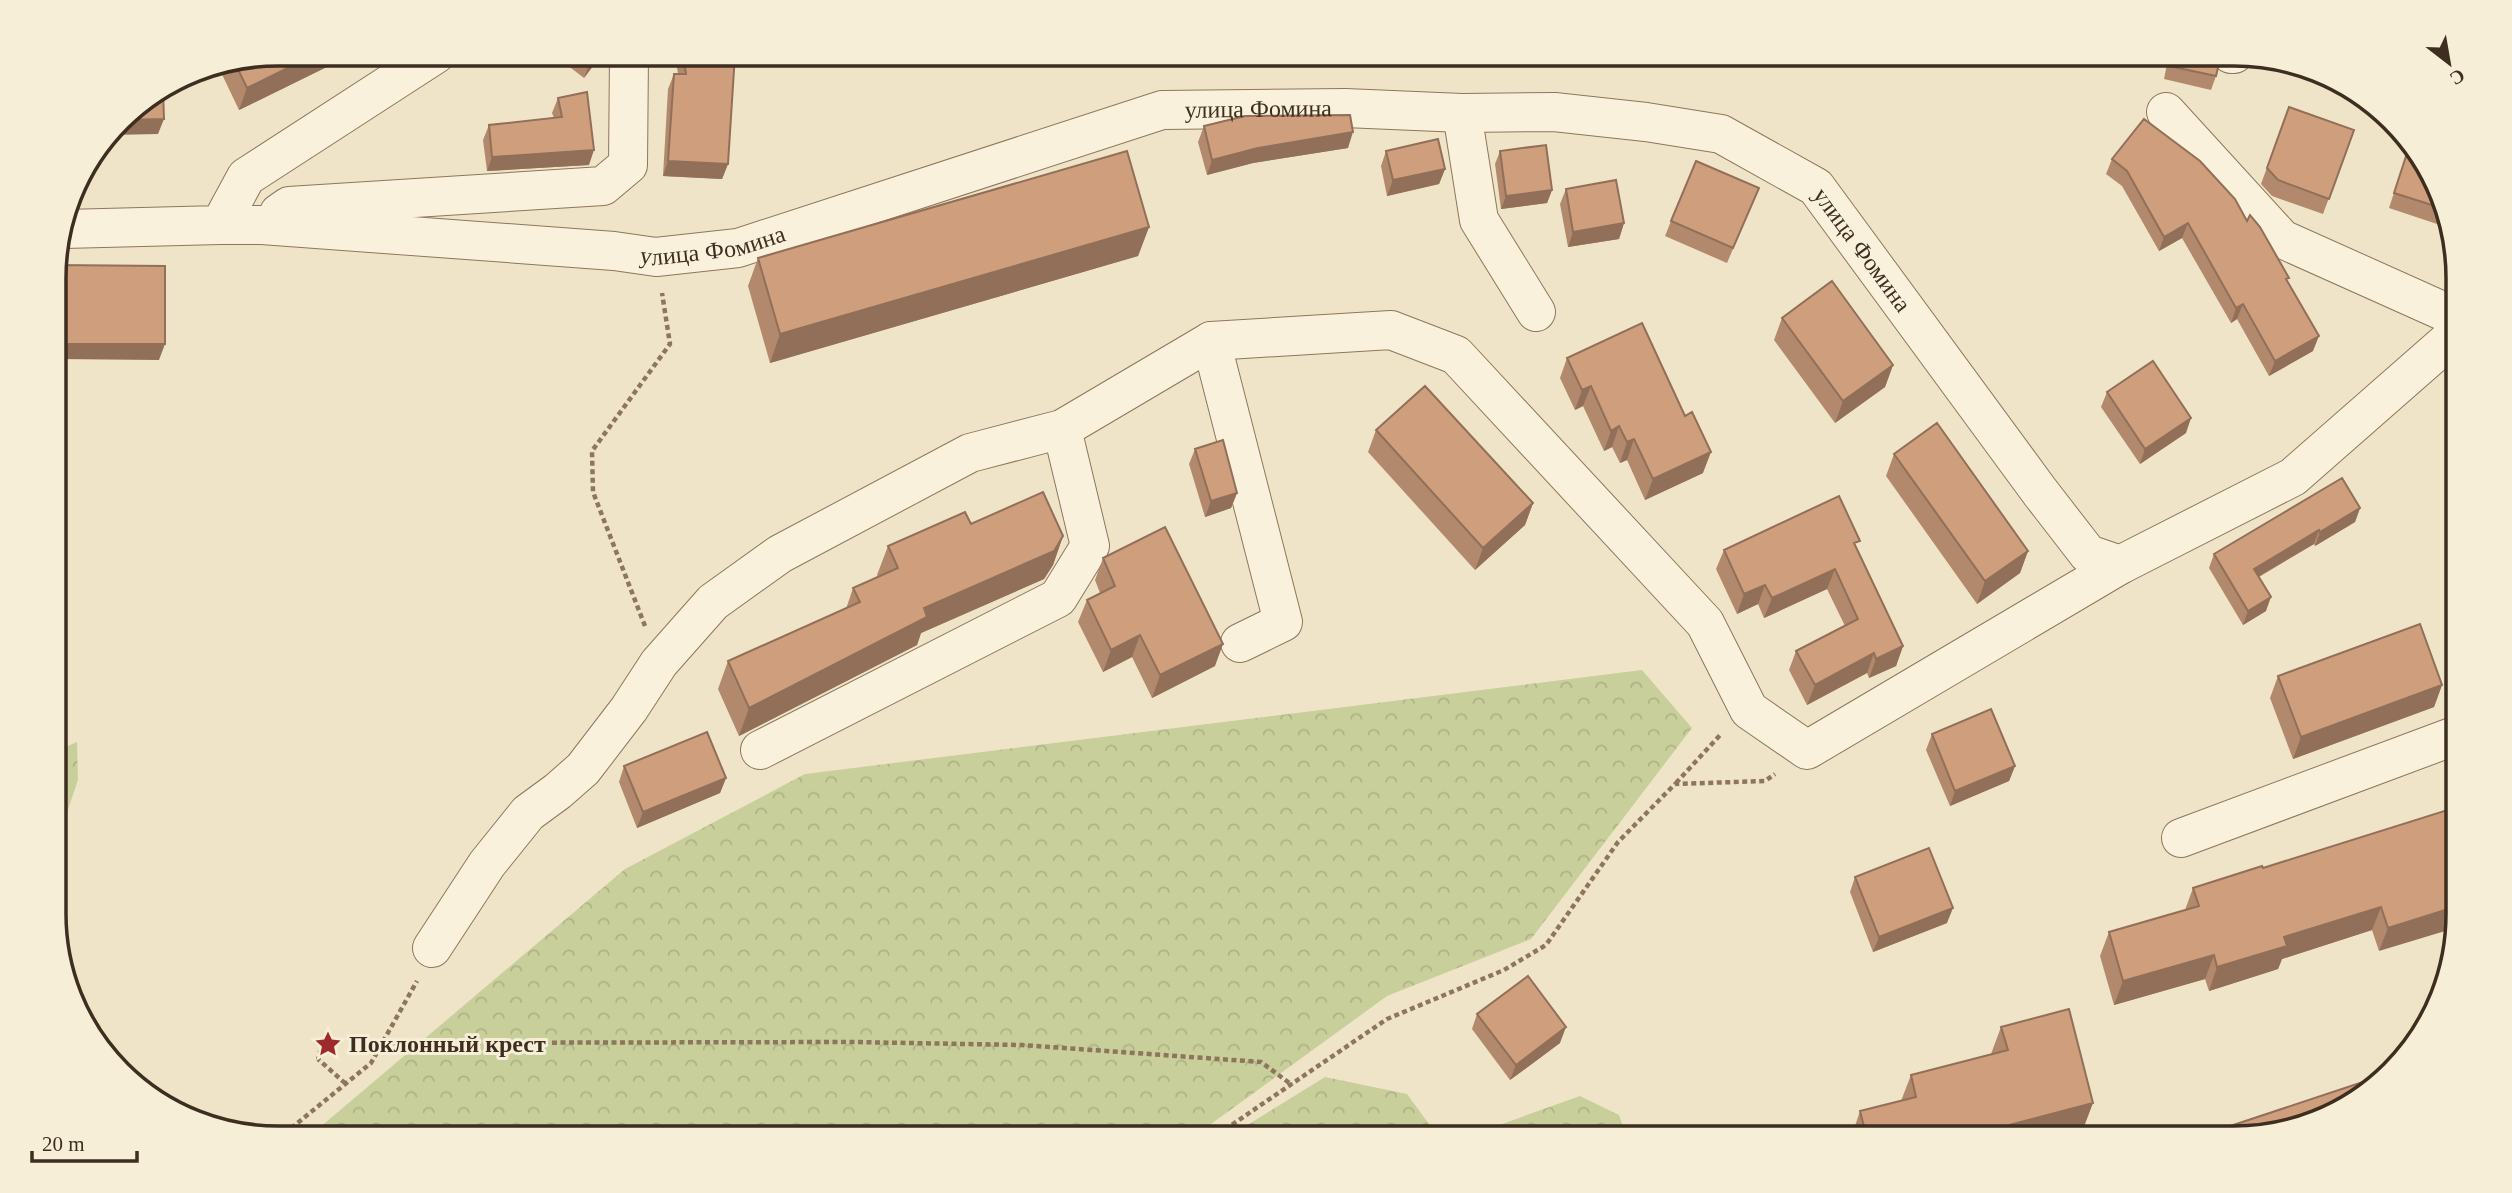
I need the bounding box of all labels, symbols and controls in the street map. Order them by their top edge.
north arrow [2414,28,2484,98]
text: С [2446,65,2469,90]
street label: улица Фомина [1184,95,1332,123]
street label: улица Фомина [1808,183,1916,317]
street label: улица Фомина [638,220,789,270]
place icon: Поклонный крест [313,1029,343,1059]
place label: Поклонный крест [349,1031,546,1057]
scale bar [32,1120,136,1164]
text: 20 m [42,1132,85,1156]

